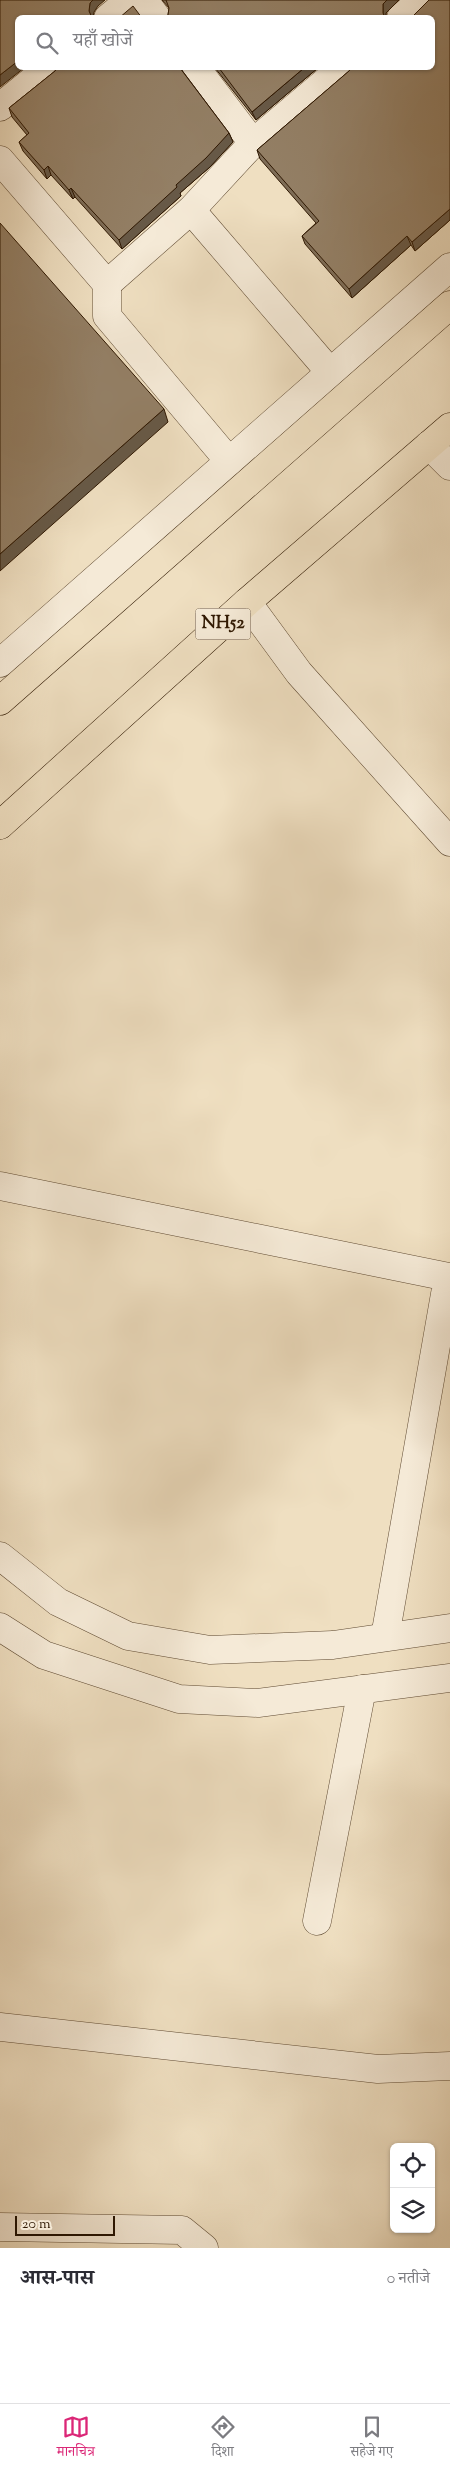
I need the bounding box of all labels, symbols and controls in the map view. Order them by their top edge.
search box [15,15,435,70]
text: यहाँ खोजें [73,28,133,55]
icon: search [33,29,61,57]
road number: NH52 [196,608,250,640]
map controls [390,2143,435,2233]
button: locate [390,2143,435,2188]
button: layers [390,2188,435,2233]
scale bar [15,2213,115,2236]
text: 20 m [22,2215,51,2235]
text: आस-पास [20,2264,94,2294]
text: 0 नतीजे [387,2268,430,2291]
tab: मानचित्र [57,2413,95,2465]
tab: दिशा [209,2413,237,2465]
tab: सहेजे गए [350,2413,393,2465]

